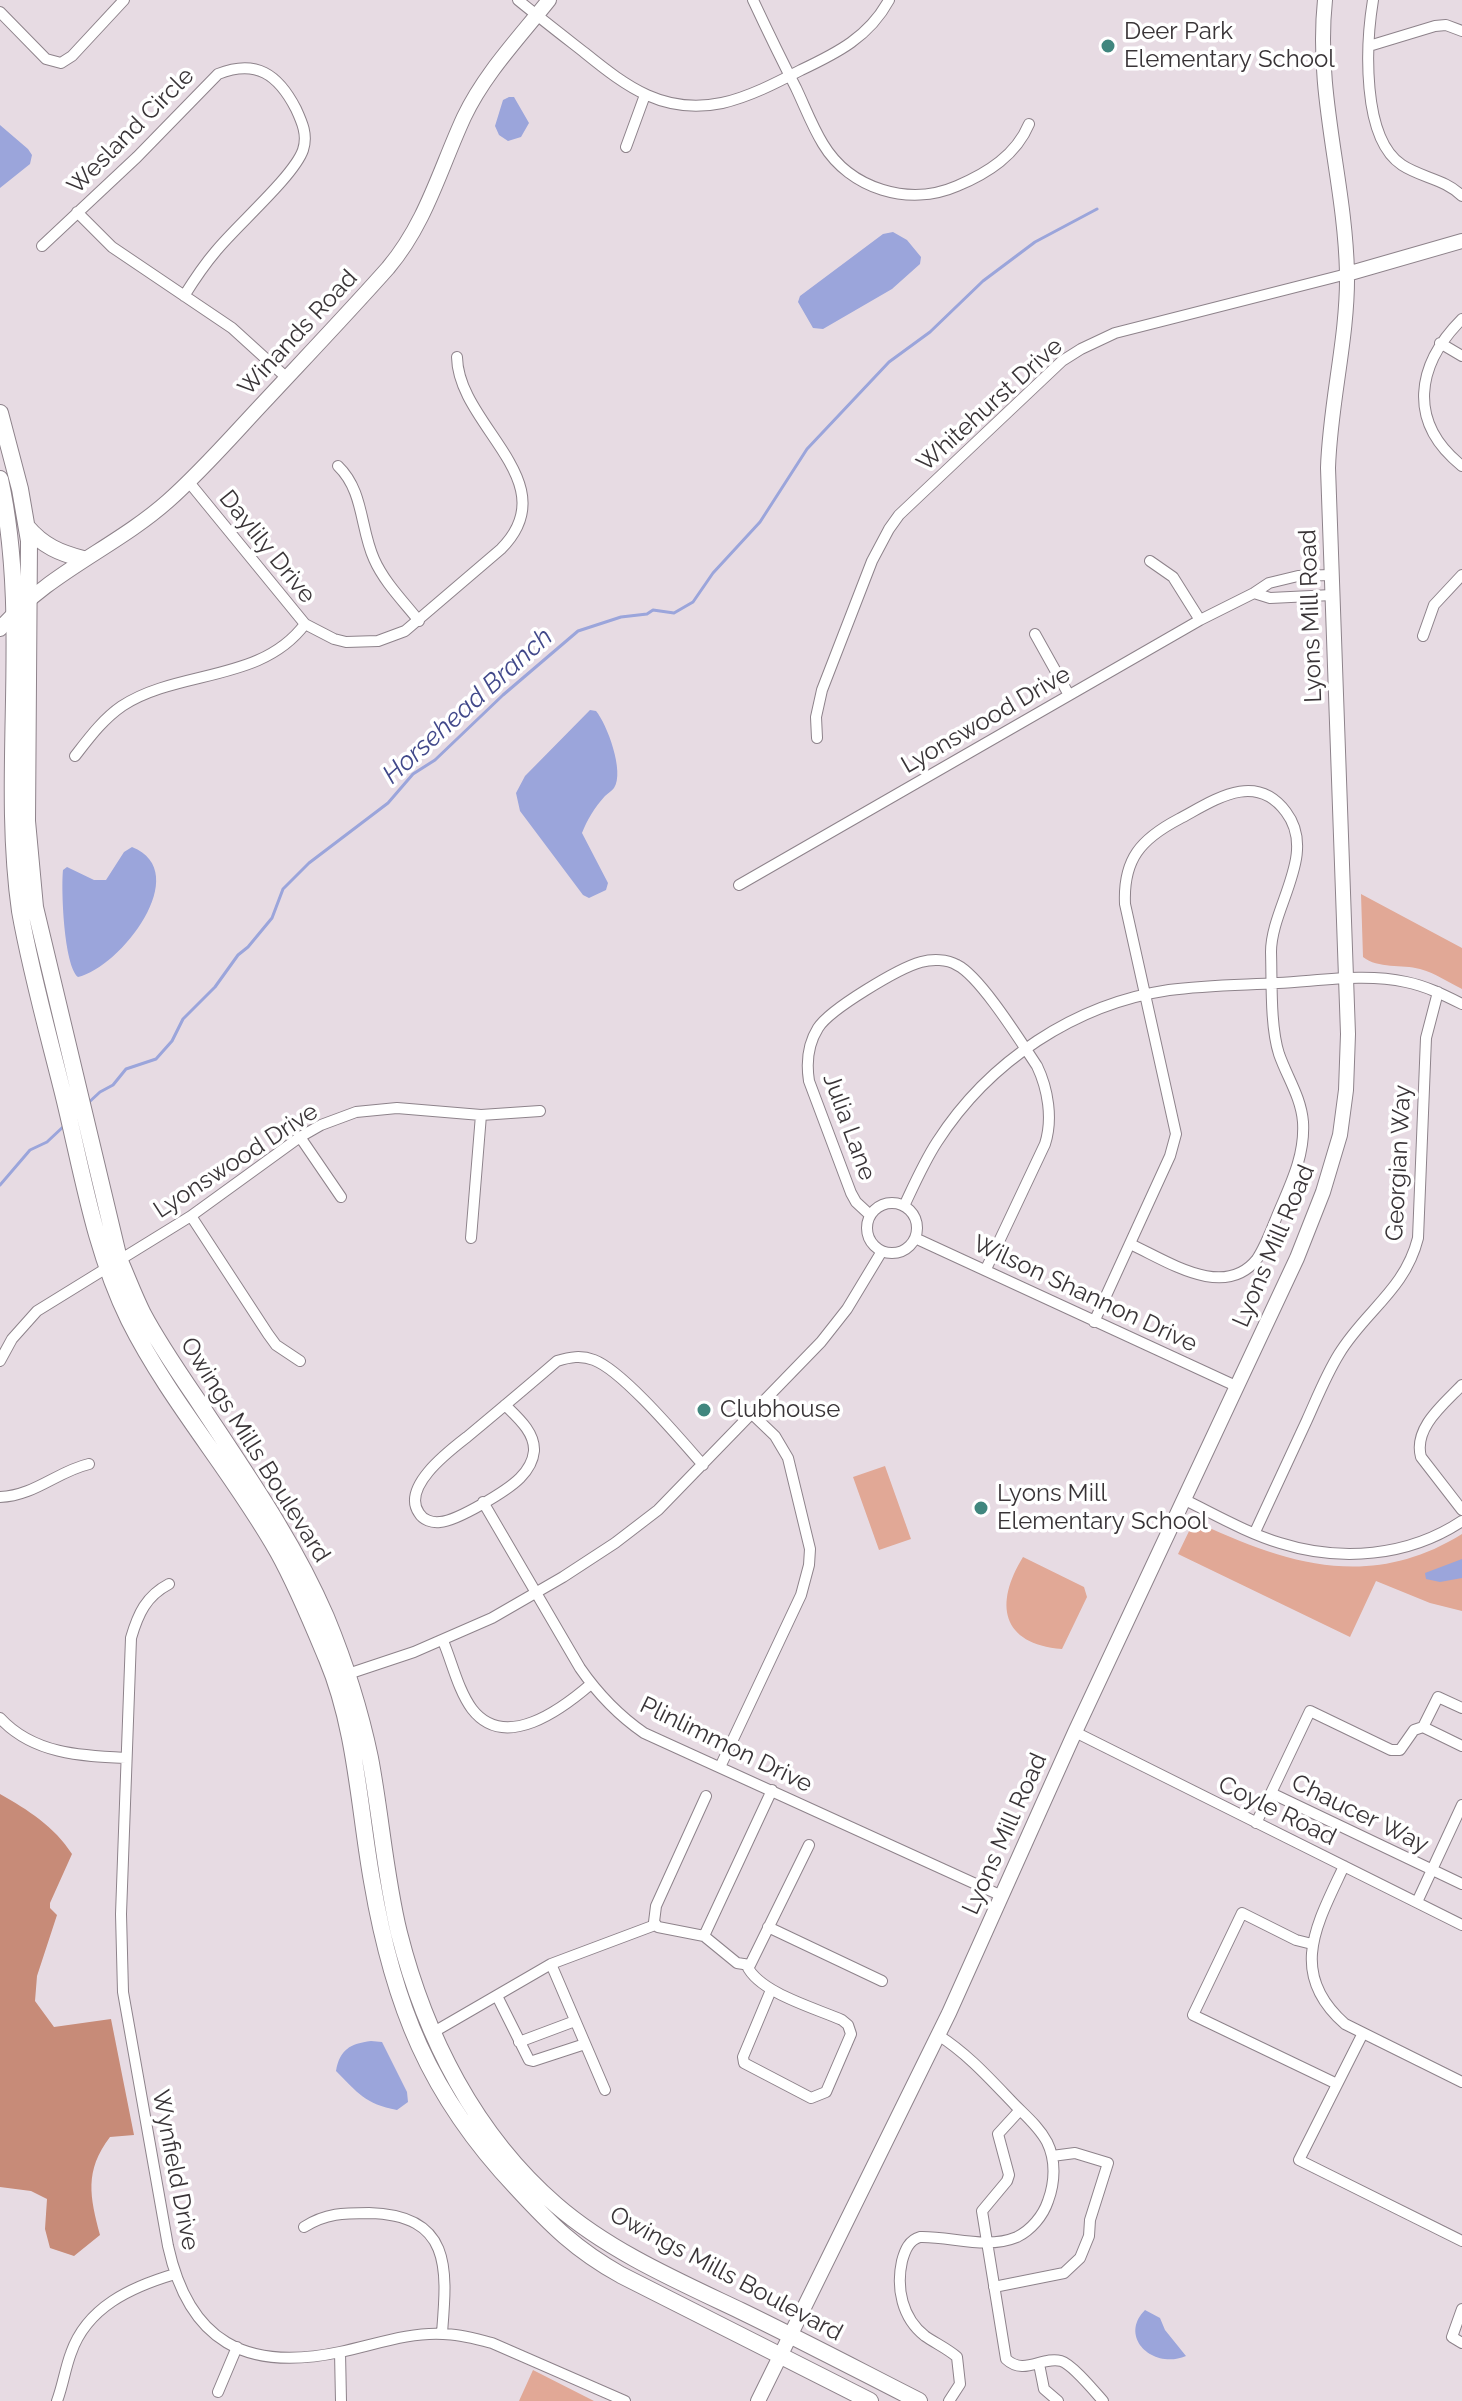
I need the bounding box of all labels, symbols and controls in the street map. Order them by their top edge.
place label: Deer Park Elementary School [1124,18,1335,74]
marker: Deer Park Elementary School [1099,37,1117,55]
street label: Wesland Circle [62,62,200,200]
street label: Winands Road [232,264,364,402]
street label: Whitehurst Drive [911,332,1069,478]
street label: Daylily Drive [213,485,321,609]
street label: Lyons Mill Road [1294,529,1328,703]
water label: Horsehead Branch [377,622,559,790]
street label: Lyonswood Drive [896,660,1076,780]
street label: Julia Lane [816,1070,882,1184]
street label: Georgian Way [1381,1084,1417,1242]
street label: Lyonswood Drive [148,1097,324,1225]
street label: Lyons Mill Road [1227,1160,1321,1332]
street label: Wilson Shannon Drive [968,1229,1202,1359]
street label: Owings Mills Boulevard [174,1332,336,1568]
place label: Clubhouse [720,1396,840,1424]
marker: Clubhouse [695,1401,713,1419]
place label: Lyons Mill Elementary School [997,1480,1208,1536]
marker: Lyons Mill Elementary School [972,1499,990,1517]
street label: Plinlimmon Drive [635,1691,817,1799]
street label: Lyons Mill Road [957,1749,1053,1919]
street label: Chaucer Way [1287,1768,1433,1860]
street label: Coyle Road [1213,1770,1341,1852]
street label: Wynfield Drive [145,2087,205,2253]
street label: Owings Mills Boulevard [605,2200,847,2348]

